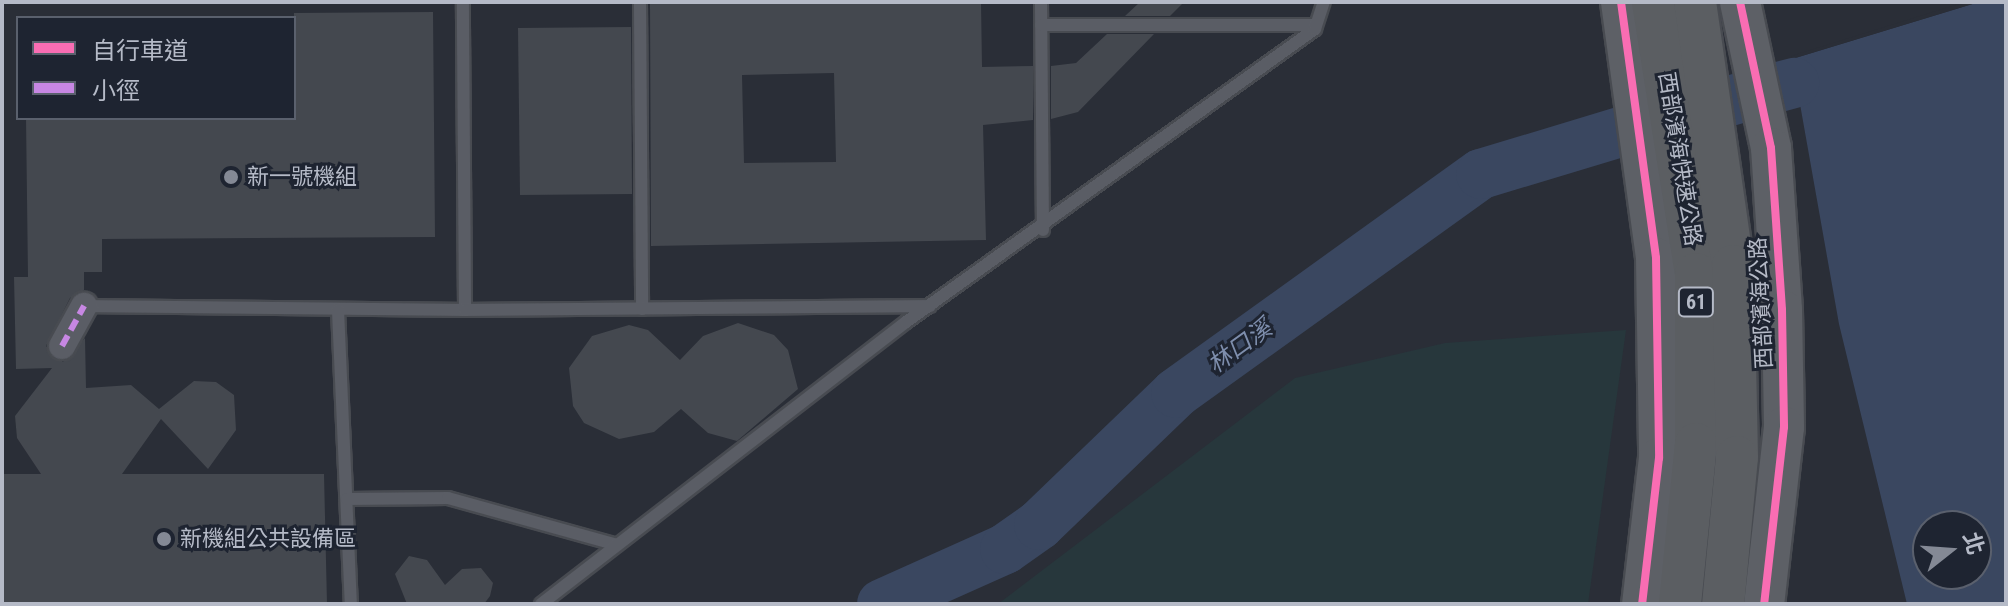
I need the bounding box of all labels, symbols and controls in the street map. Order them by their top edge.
legend [16,16,296,120]
text: 自行車道 [92,37,188,65]
street label: 西部濱海快速公路 [1653,70,1707,248]
text: 小徑 [92,77,140,105]
place label: 新一號機組 [247,164,357,190]
marker: 新一號機組 [222,168,240,186]
street label: 西部濱海公路 [1744,236,1778,370]
road number: 61 [1676,286,1716,318]
water label: 林口溪 [1202,314,1278,380]
north arrow [1912,510,1992,590]
place label: 新機組公共設備區 [180,526,356,552]
text: 北 [1958,529,1989,558]
marker: 新機組公共設備區 [155,530,173,548]

